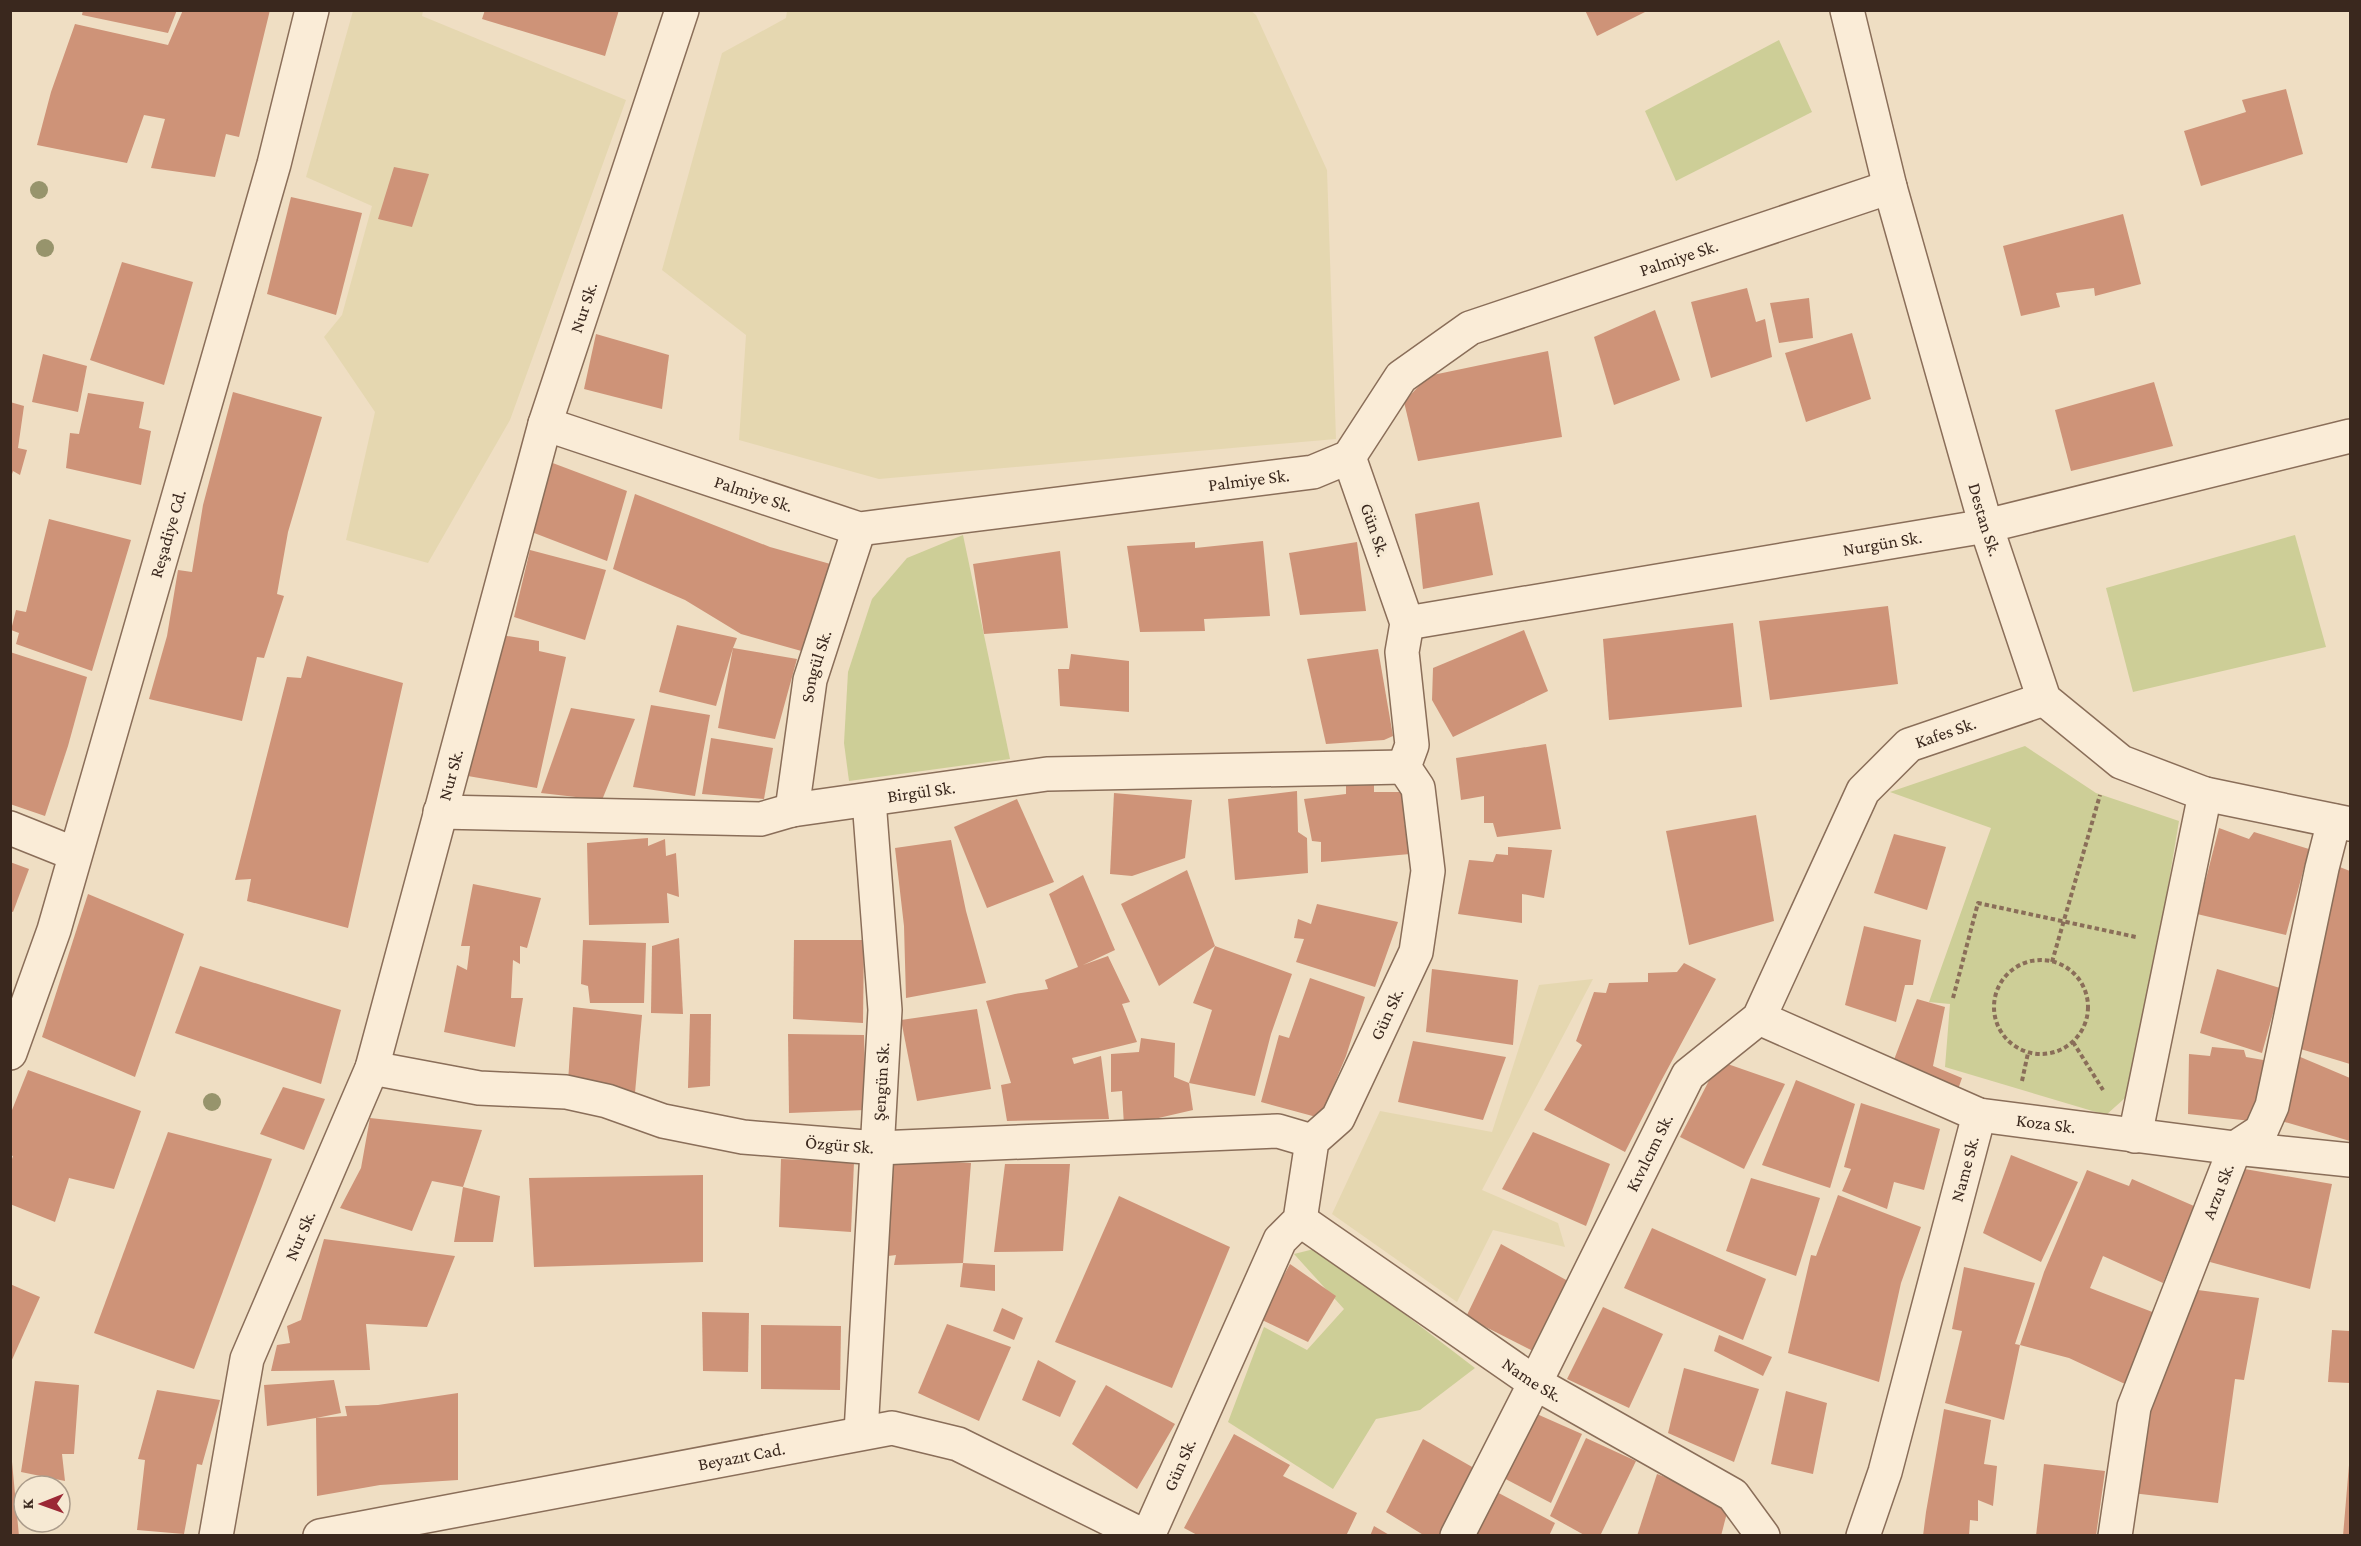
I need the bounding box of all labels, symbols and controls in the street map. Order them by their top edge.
street label: Palmiye Sk. [1637,235,1721,280]
street label: Nur Sk. [566,279,601,336]
street label: Palmiye Sk. [1207,465,1291,495]
street label: Palmiye Sk. [712,471,796,516]
street label: Destan Sk. [1964,481,2005,559]
street label: Reşadiye Cd. [146,487,190,580]
street label: Gün Sk. [1357,501,1393,559]
street label: Nurgün Sk. [1841,527,1924,560]
street label: Songül Sk. [797,627,836,704]
street label: Kafes Sk. [1912,713,1979,752]
street label: Nur Sk. [434,747,467,803]
street label: Birgül Sk. [886,777,957,806]
street label: Gün Sk. [1366,985,1408,1043]
street label: Şengün Sk. [869,1042,893,1121]
street label: Kıvılcım Sk. [1622,1110,1677,1195]
street label: Koza Sk. [2015,1110,2077,1137]
street label: Özgür Sk. [804,1132,875,1158]
street label: Name Sk. [1947,1134,1983,1204]
street label: Arzu Sk. [2198,1160,2238,1222]
street label: Nur Sk. [280,1208,320,1264]
street label: Name Sk. [1498,1353,1566,1406]
street label: Gün Sk. [1159,1435,1200,1494]
street label: Beyazıt Cad. [696,1438,787,1474]
north arrow [12,1474,72,1534]
text: K [19,1498,36,1510]

